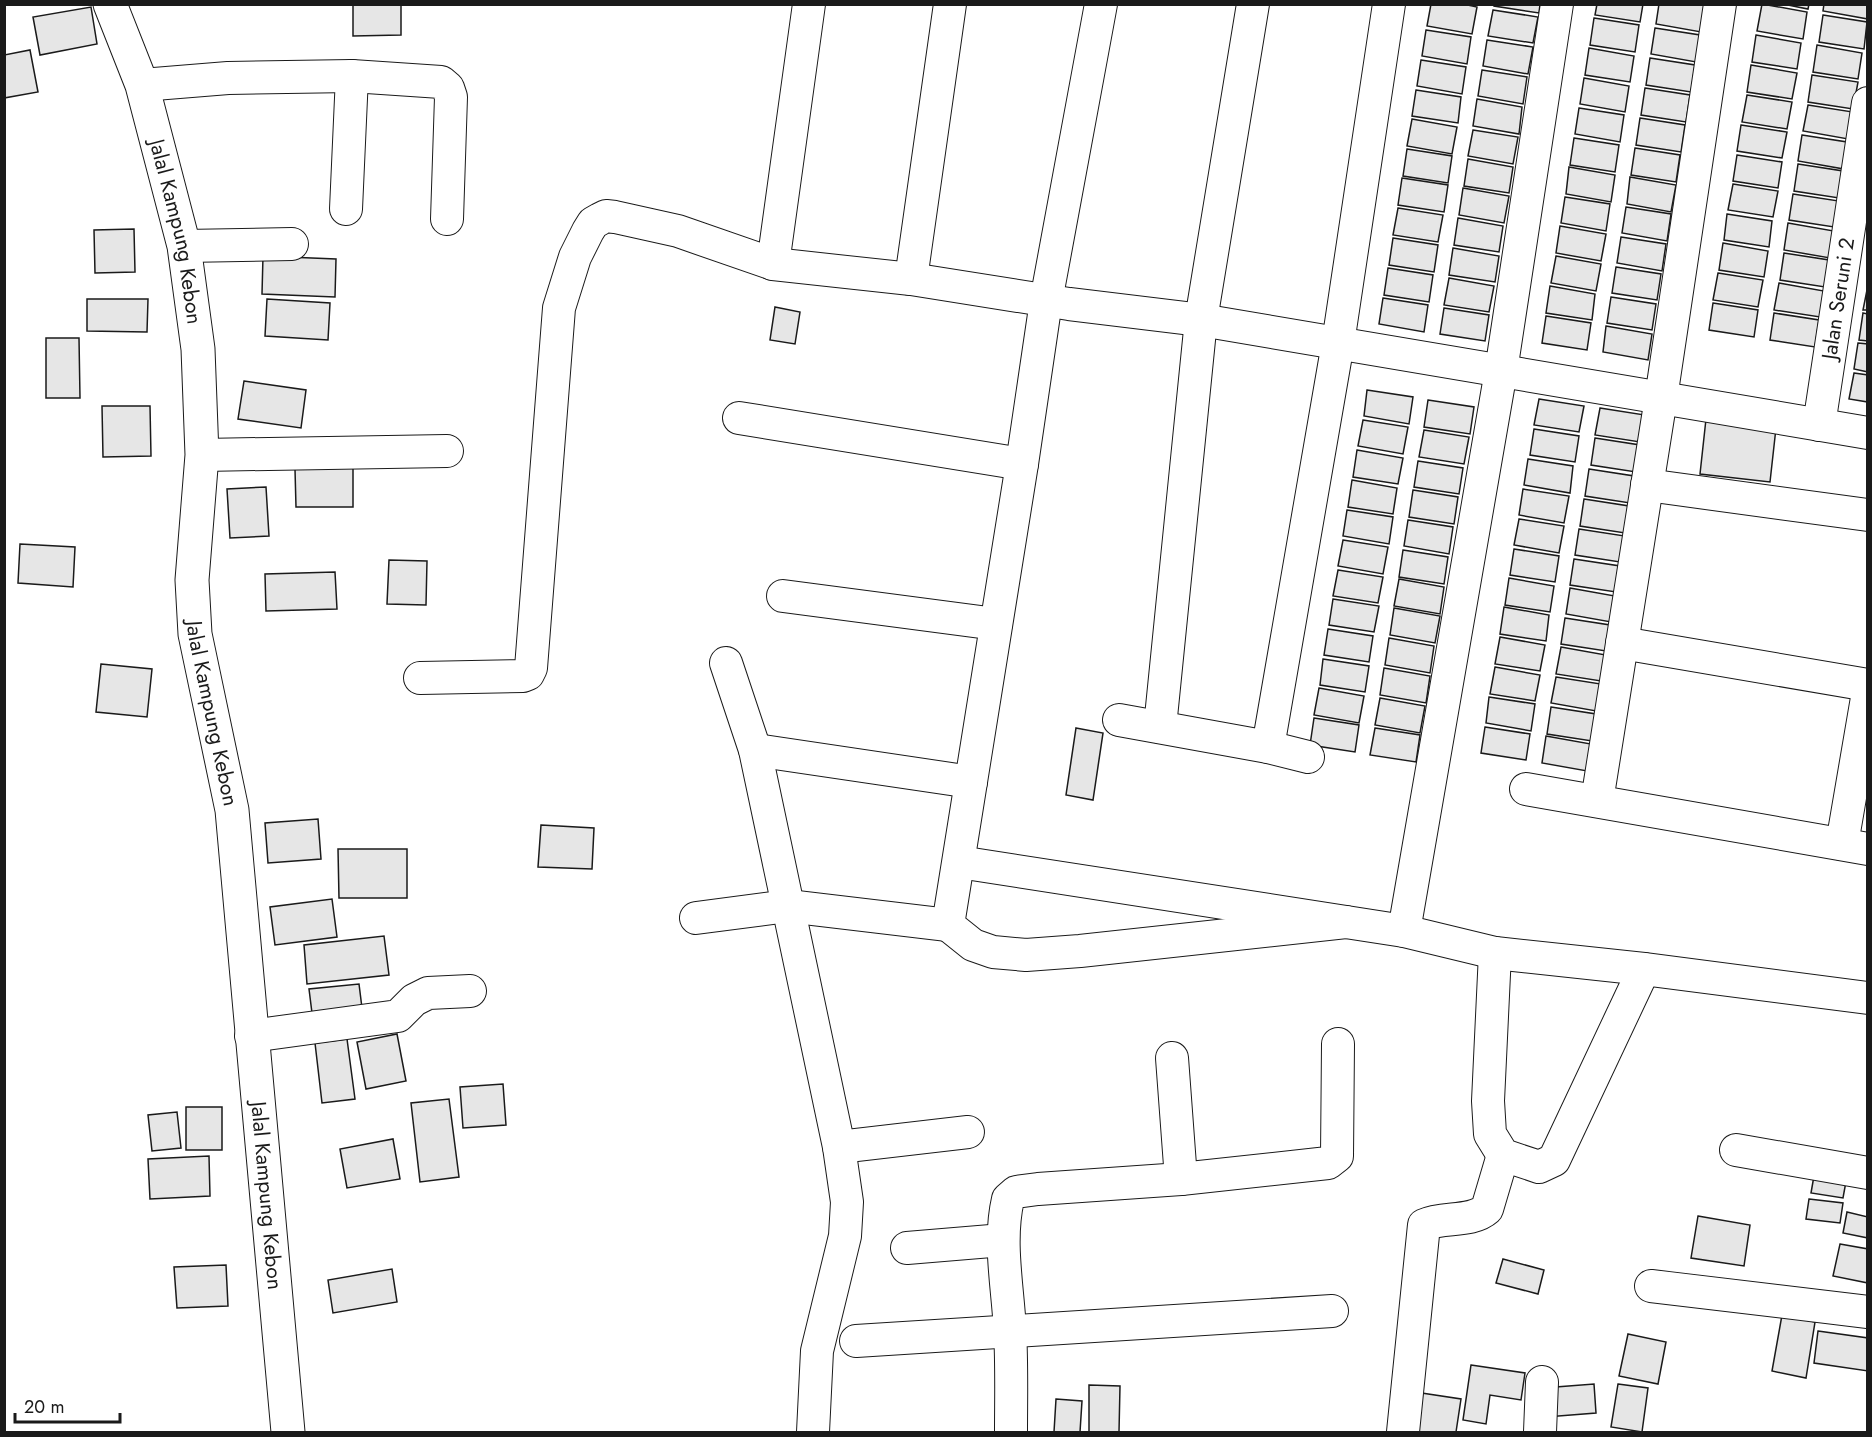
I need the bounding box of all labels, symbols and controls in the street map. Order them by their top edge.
street label: Jalal Kampung Kebon [141,133,209,326]
street label: Jalan Seruni 2 [1814,236,1862,364]
street label: Jalal Kampung Kebon [179,617,246,809]
street label: Jalal Kampung Kebon [243,1097,290,1291]
scale bar [15,1386,120,1424]
text: 20 m [24,1394,64,1420]

